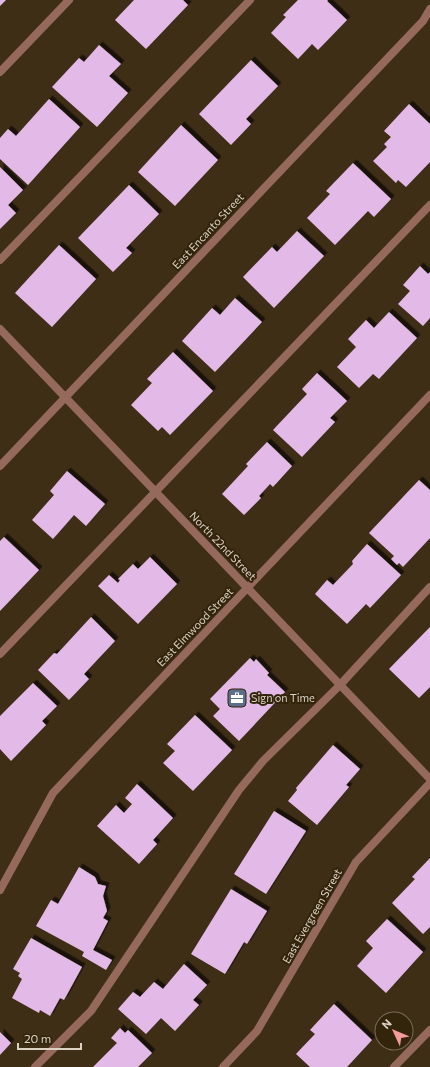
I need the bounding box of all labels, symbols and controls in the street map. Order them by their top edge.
street label: East Encanto Street [169,190,246,271]
street label: North 22nd Street [187,509,260,583]
street label: East Elmwood Street [154,584,236,669]
office icon: Sign on Time [226,687,248,709]
place label: Sign on Time [251,691,315,704]
street label: East Evergreen Street [279,866,344,965]
north arrow [374,1011,414,1051]
text: N [379,1016,394,1031]
scale bar [18,1025,81,1051]
text: 20 m [24,1031,51,1045]

